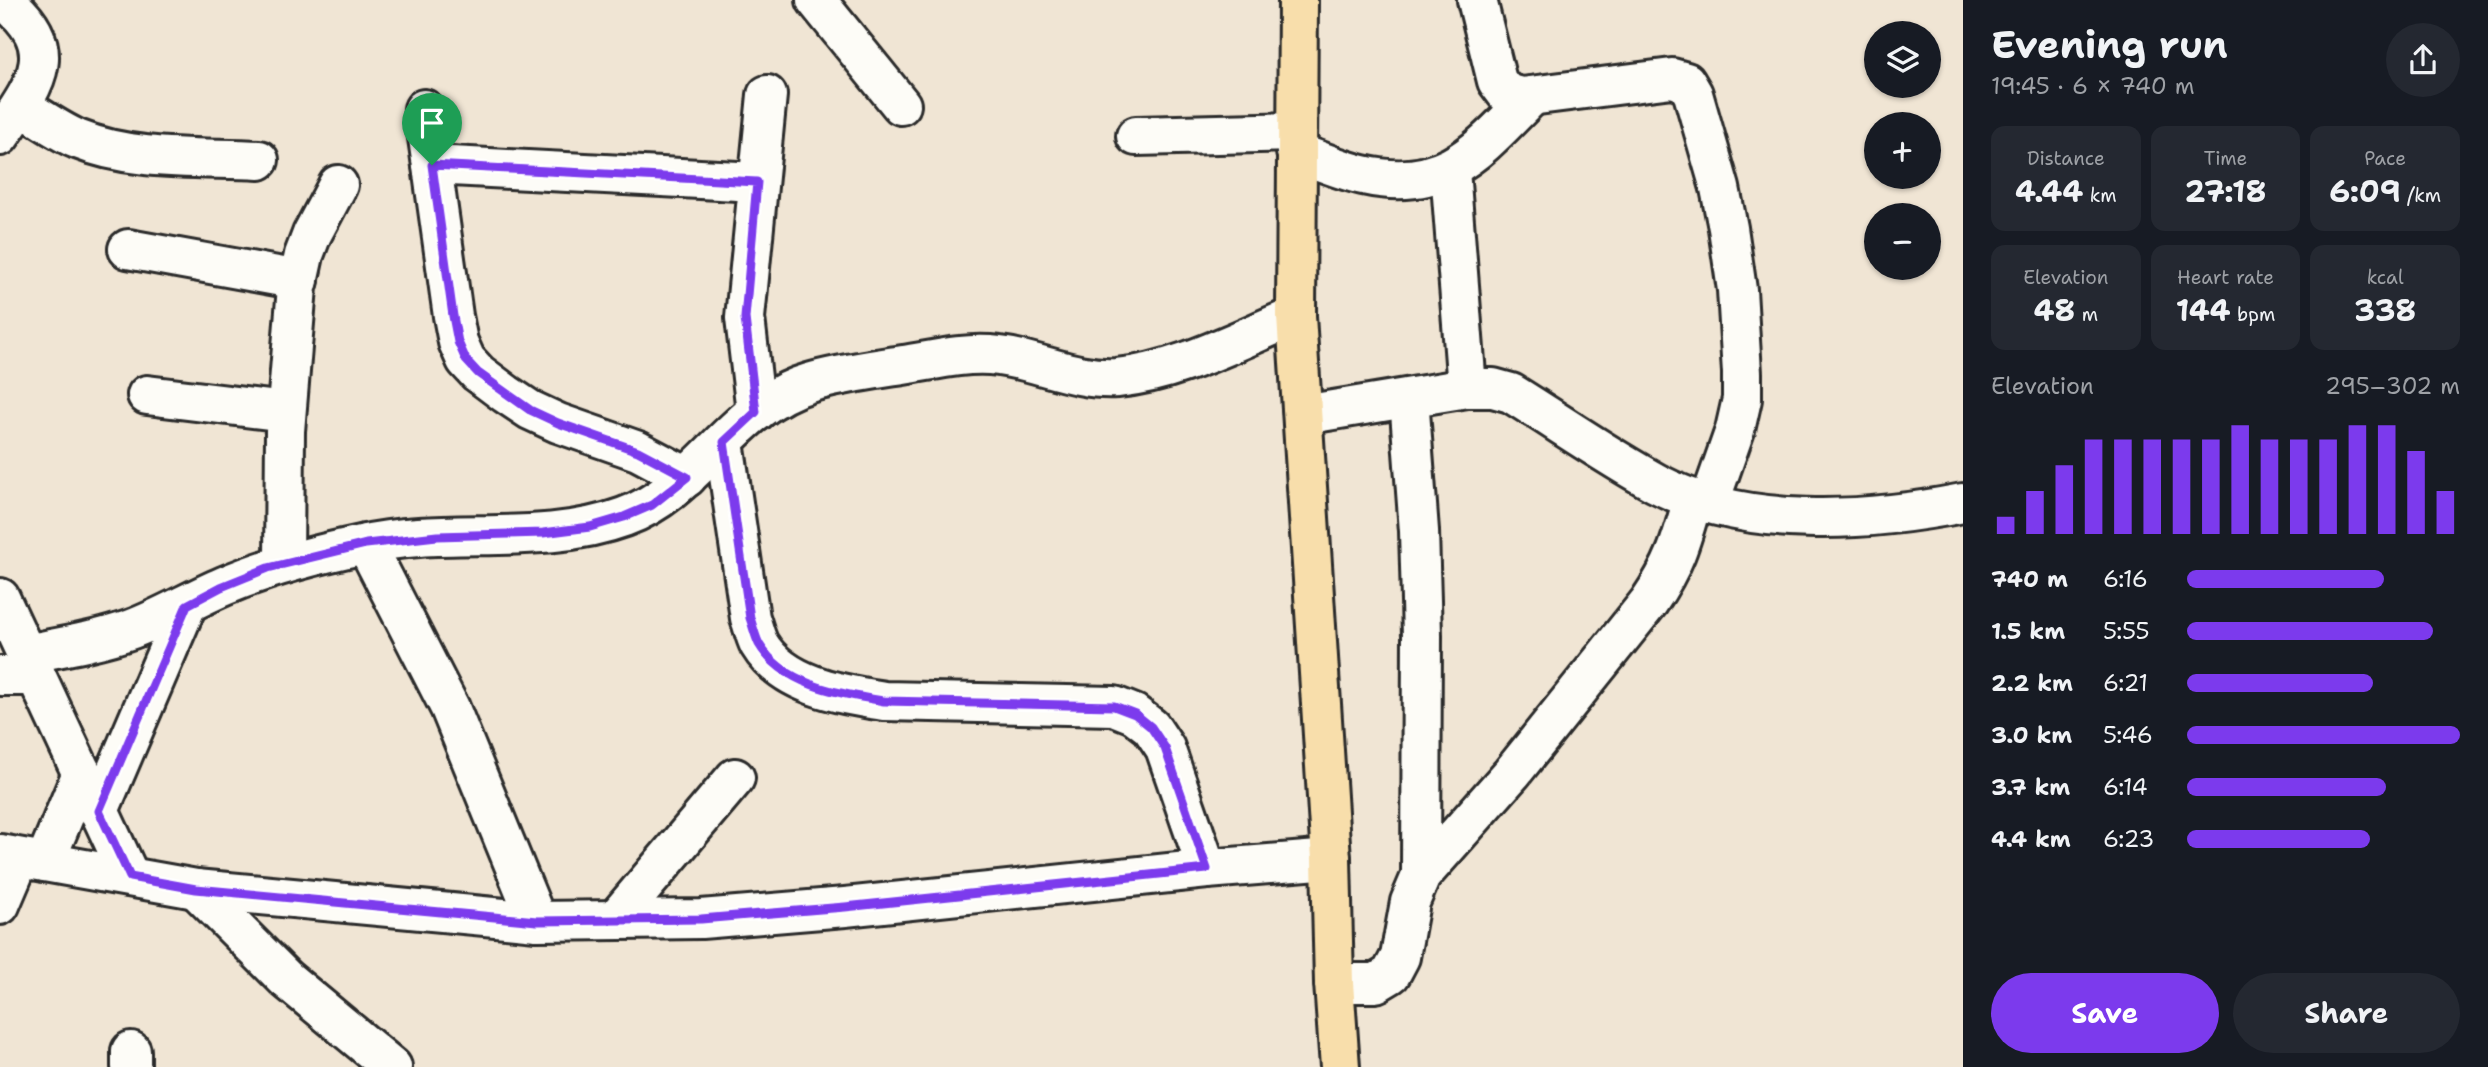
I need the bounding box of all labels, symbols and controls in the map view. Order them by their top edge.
text: Evening run [1991,19,2228,70]
map controls [1864,21,1941,280]
button: layers [1864,21,1941,98]
button: share [2386,23,2460,97]
text: 19:45 · 6 × 740 m [1991,71,2195,101]
pin [402,93,462,165]
icon: arrive [413,104,451,142]
button: + [1864,112,1941,189]
text: Distance [2027,146,2105,171]
text: Time [2204,146,2247,171]
text: Pace [2364,146,2406,171]
text: 4.44 [2015,171,2083,212]
text: 27:18 [2184,171,2267,212]
text: 6:09 [2329,171,2401,212]
text: km [2083,183,2117,208]
text: /km [2401,183,2441,208]
button: − [1864,203,1941,280]
text: Elevation [2023,265,2108,290]
text: Heart rate [2177,265,2274,290]
text: kcal [2367,265,2404,290]
text: 48 [2033,290,2075,331]
text: 144 [2176,290,2231,331]
text: 338 [2354,290,2416,331]
text: m [2075,302,2098,327]
text: bpm [2231,302,2275,327]
text: Elevation [1991,371,2094,401]
text: 295–302 m [2325,371,2460,401]
text: 740 m [1991,564,2068,594]
text: 6:16 [2103,564,2148,594]
text: 1.5 km [1991,616,2065,646]
text: 5:55 [2103,616,2149,646]
text: 2.2 km [1991,668,2073,698]
text: 6:21 [2103,668,2148,698]
text: 3.0 km [1991,720,2072,750]
text: 5:46 [2103,720,2153,750]
text: 3.7 km [1991,772,2070,802]
text: 6:14 [2103,772,2148,802]
text: 4.4 km [1991,824,2071,854]
text: 6:23 [2103,824,2154,854]
button: Save [1991,973,2219,1053]
button: Share [2233,973,2460,1053]

